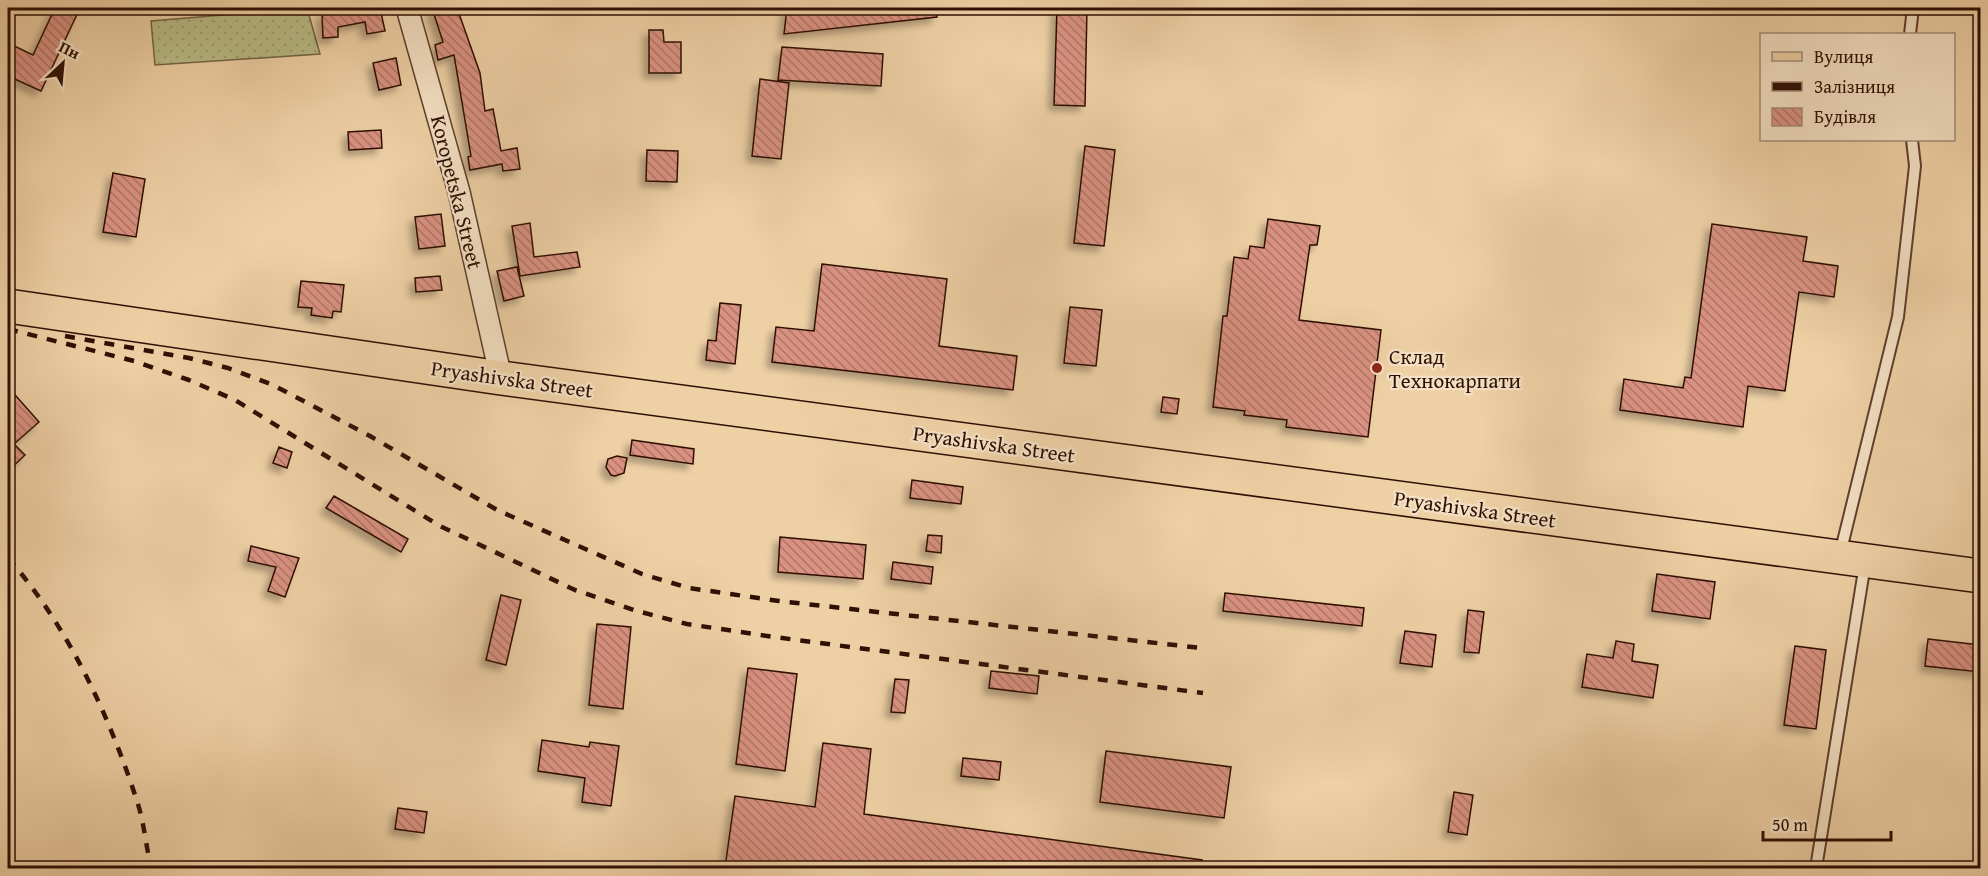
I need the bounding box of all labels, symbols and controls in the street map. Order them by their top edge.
north arrow [33,33,93,93]
legend [1760,33,1955,141]
text: Пн [55,34,84,65]
text: Вулиця [1814,43,1873,70]
text: Залізниця [1814,73,1895,100]
text: Будівля [1814,103,1876,130]
street label: Koropetska Street [423,112,491,273]
place label: Склад Технокарпати [1389,341,1521,396]
street label: Pryashivska Street [429,352,596,406]
marker: Склад Технокарпати [1370,361,1384,375]
street label: Pryashivska Street [911,417,1078,471]
street label: Pryashivska Street [1392,482,1559,536]
scale bar [1763,804,1890,842]
text: 50 m [1772,811,1808,838]

